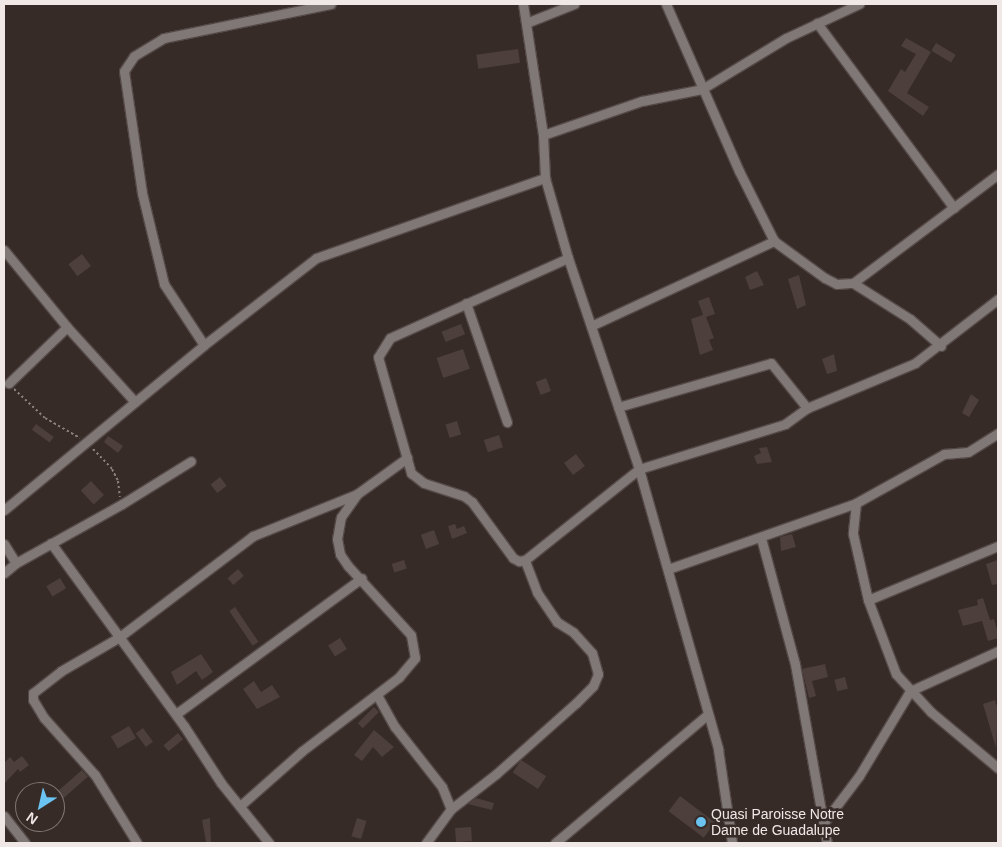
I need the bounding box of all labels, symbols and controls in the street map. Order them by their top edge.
north arrow [15,782,65,832]
place label: Quasi Paroisse Notre Dame de Guadalupe [711,806,844,839]
text: N [23,809,41,828]
marker: Quasi Paroisse Notre Dame de Guadalupe [695,816,707,828]

